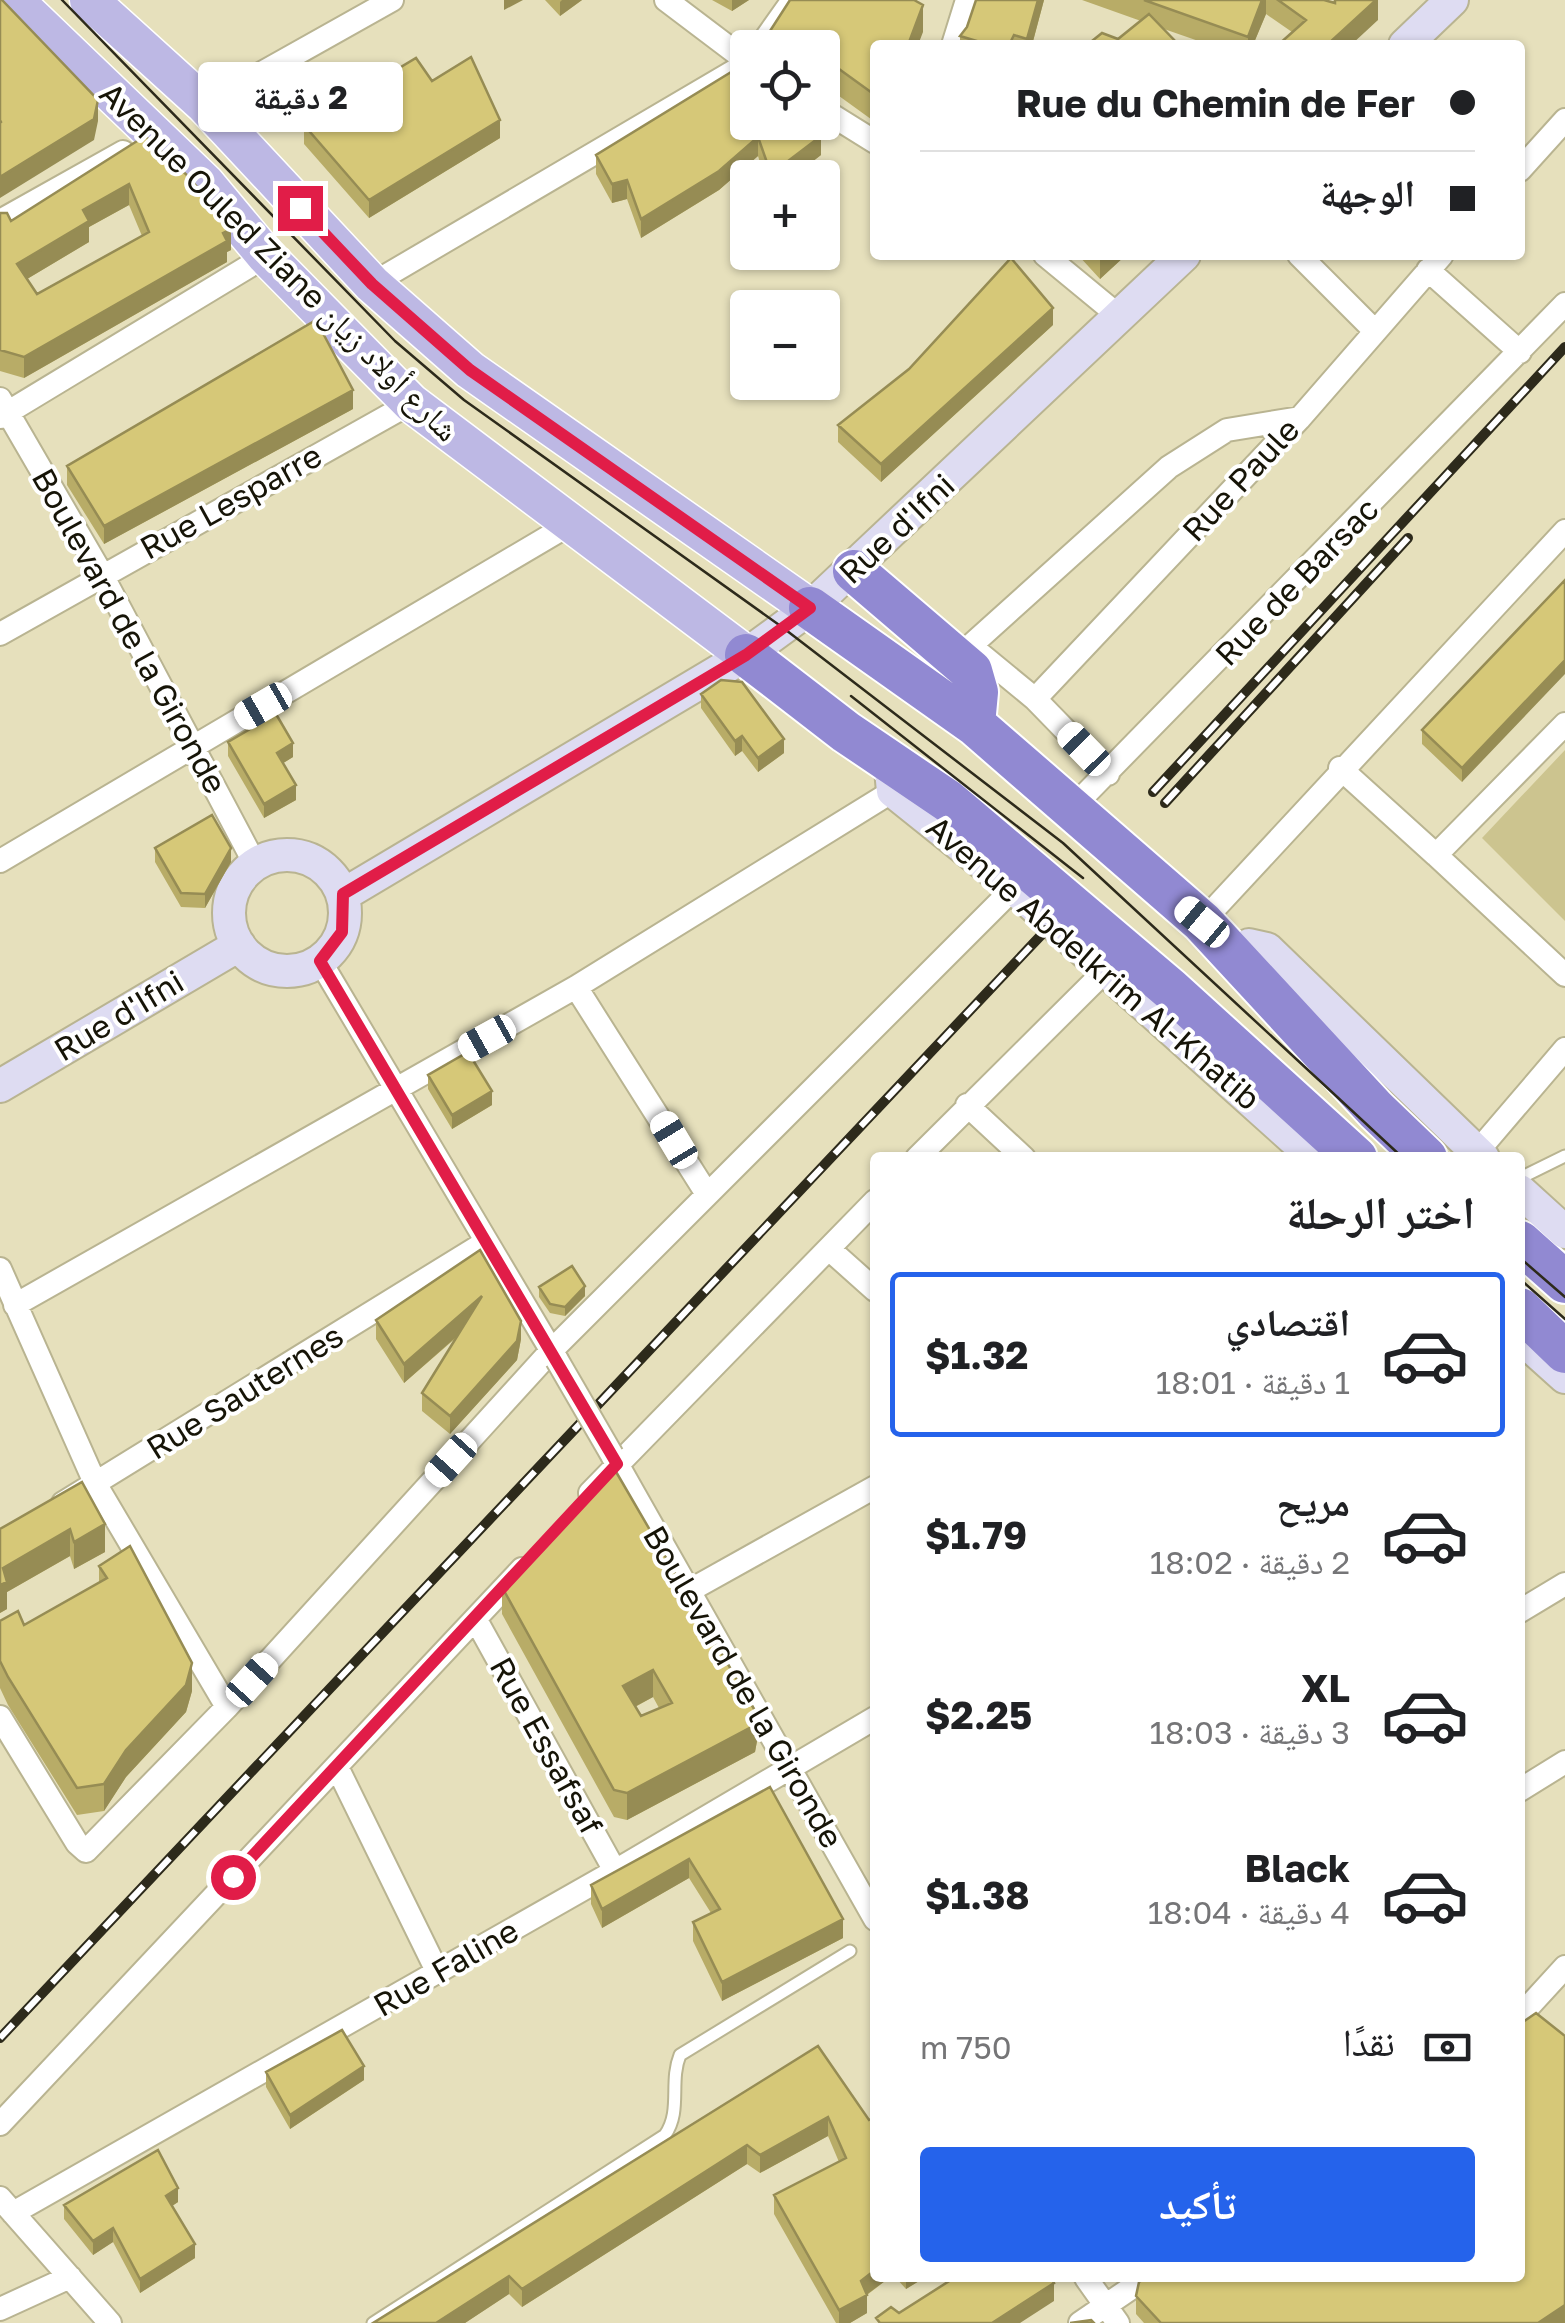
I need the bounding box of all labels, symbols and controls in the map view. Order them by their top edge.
map controls [730,30,840,400]
button: locate [730,30,840,140]
callout: 2 دقيقة [198,63,402,133]
street label: Avenue Ouled Ziane شارع أولاد زيان [91,74,467,450]
text: 2 دقيقة [253,78,348,116]
text: Rue du Chemin de Fer [1016,80,1415,125]
button: + [730,160,840,270]
text: الوجهة [1320,170,1415,215]
route end [278,186,323,231]
button: − [730,290,840,400]
street label: Rue Paule [1174,410,1307,548]
street label: Rue Lesparre [133,436,328,567]
street label: Boulevard de la Gironde [25,461,235,800]
street label: Rue d'Ifni [831,465,962,591]
street label: Rue de Barsac [1207,490,1386,673]
car [230,678,296,734]
car [1052,717,1116,781]
street label: Avenue Abdelkrim Al-Khatib [919,807,1268,1117]
car [1169,891,1235,953]
street label: Rue d'Ifni [47,962,190,1068]
car [453,1010,521,1066]
car [646,1107,702,1173]
text: اختر الرحلة [1286,1185,1475,1239]
text: اقتصادي [1226,1299,1350,1344]
icon: car [1380,1310,1470,1400]
street label: Rue Sauternes [139,1316,350,1467]
text: $1.32 [925,1332,1029,1377]
text: 1 دقيقة · 18:01 [1156,1363,1350,1401]
car [420,1428,482,1492]
text: مريح [1276,1479,1350,1524]
icon: car [1380,1490,1470,1580]
text: $1.79 [925,1512,1027,1557]
street label: Boulevard de la Gironde [636,1519,852,1854]
text: 2 دقيقة · 18:02 [1150,1543,1350,1581]
car [221,1648,283,1712]
street label: Rue Essafsaf [483,1650,611,1841]
text: XL [1301,1665,1350,1710]
icon: car [1380,1670,1470,1760]
text: $2.25 [925,1692,1032,1737]
text: 3 دقيقة · 18:03 [1149,1713,1350,1751]
text: Black [1245,1845,1350,1890]
icon: car [1380,1850,1470,1940]
route start [211,1855,256,1900]
text: $1.38 [925,1872,1030,1917]
text: 4 دقيقة · 18:04 [1148,1893,1350,1931]
street label: Rue Faline [366,1911,525,2024]
text: نقدًا [1343,2019,1395,2064]
icon: cash [1420,2020,1475,2075]
text: 750 m [920,2028,1012,2066]
button: تأكيد [920,2147,1475,2262]

